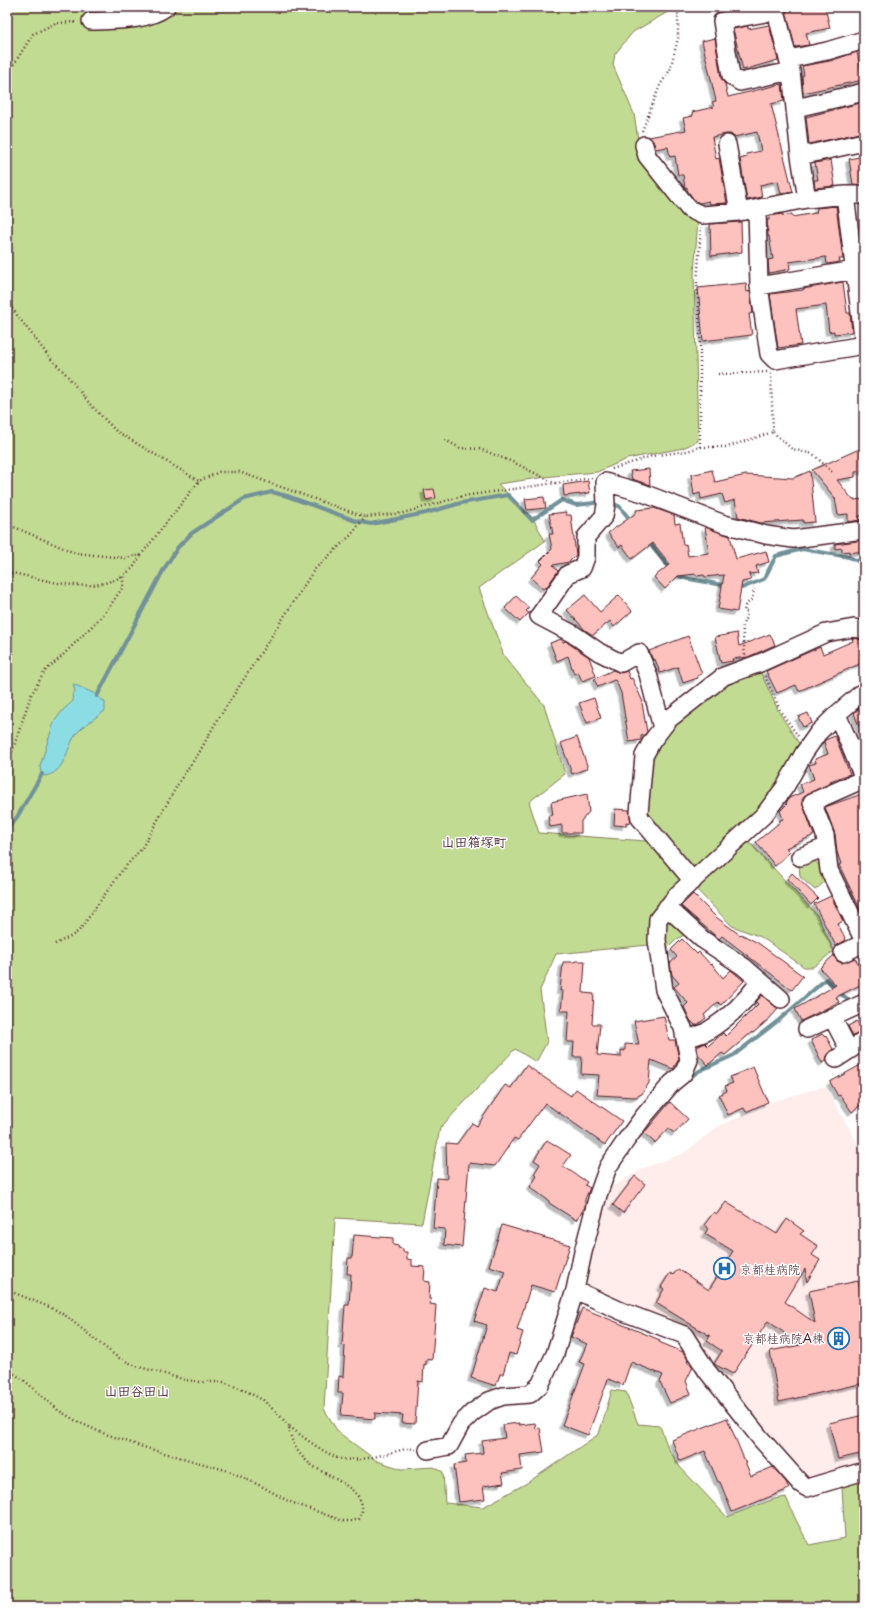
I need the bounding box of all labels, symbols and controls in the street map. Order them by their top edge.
district label: 山田箱塚町 [441,832,507,851]
hospital icon: 京都桂病院 [712,1256,738,1282]
place label: 京都桂病院 [740,1260,800,1278]
building icon: 京都桂病院A棟 [826,1325,852,1351]
place label: 京都桂病院A棟 [743,1329,824,1347]
district label: 山田谷田山 [104,1381,170,1400]

